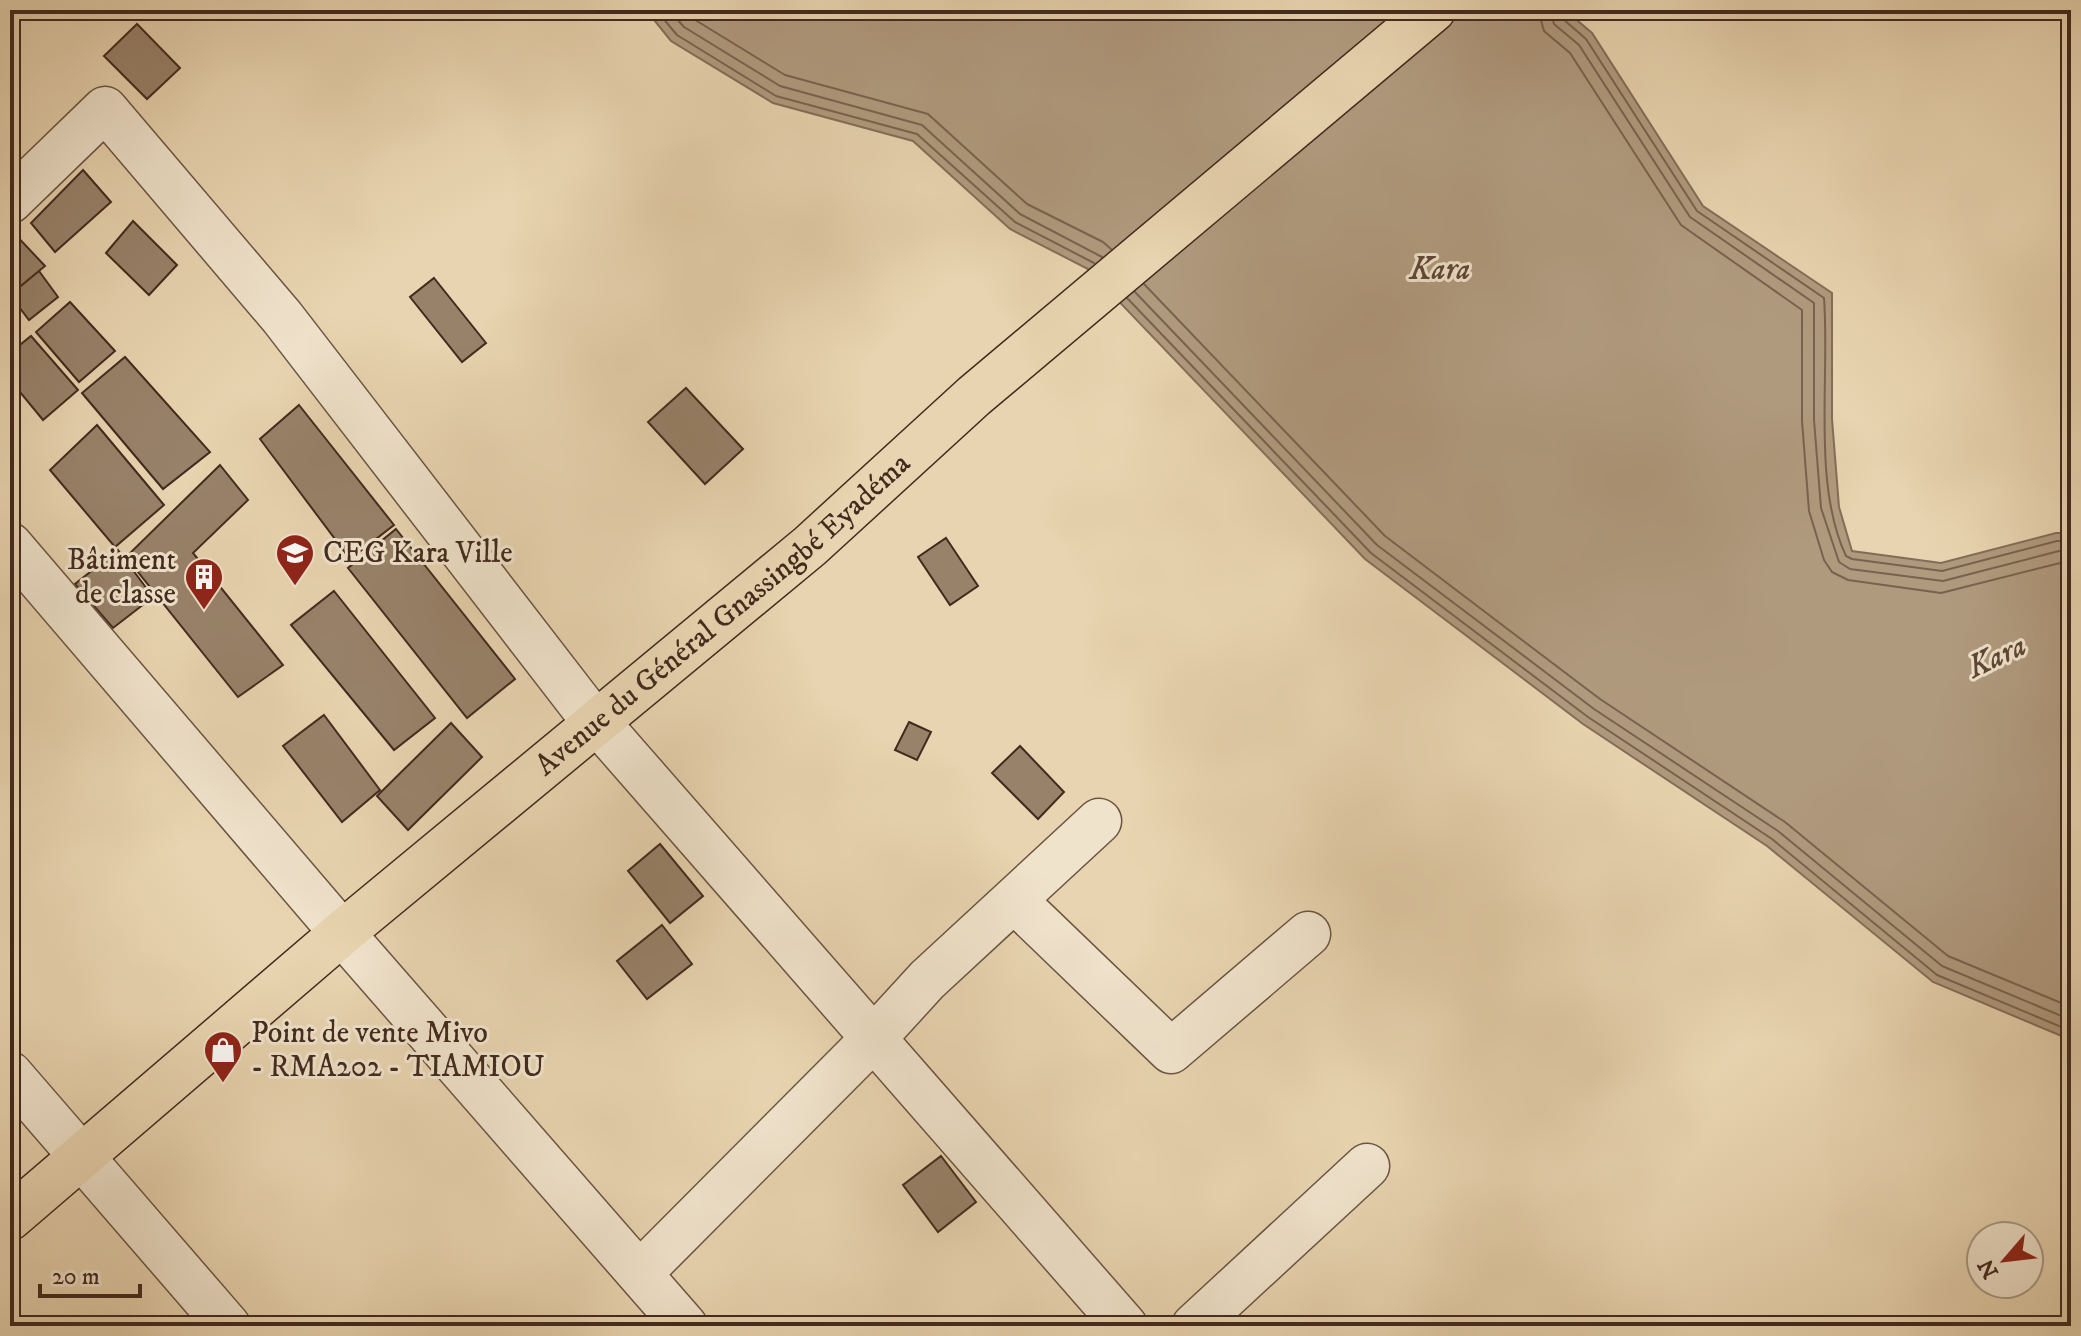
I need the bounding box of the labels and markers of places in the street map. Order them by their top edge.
school or university icon: CEG Kara Ville [274,532,316,587]
place label: CEG Kara Ville [323,535,513,572]
place label: Bâtiment de classe [67,542,176,613]
building icon: Bâtiment de classe [183,556,225,611]
place label: Point de vente Mivo - RMA202 - TIAMIOU [251,1015,545,1086]
shop icon: Point de vente Mivo - RMA202 - TIAMIOU [202,1029,244,1084]

